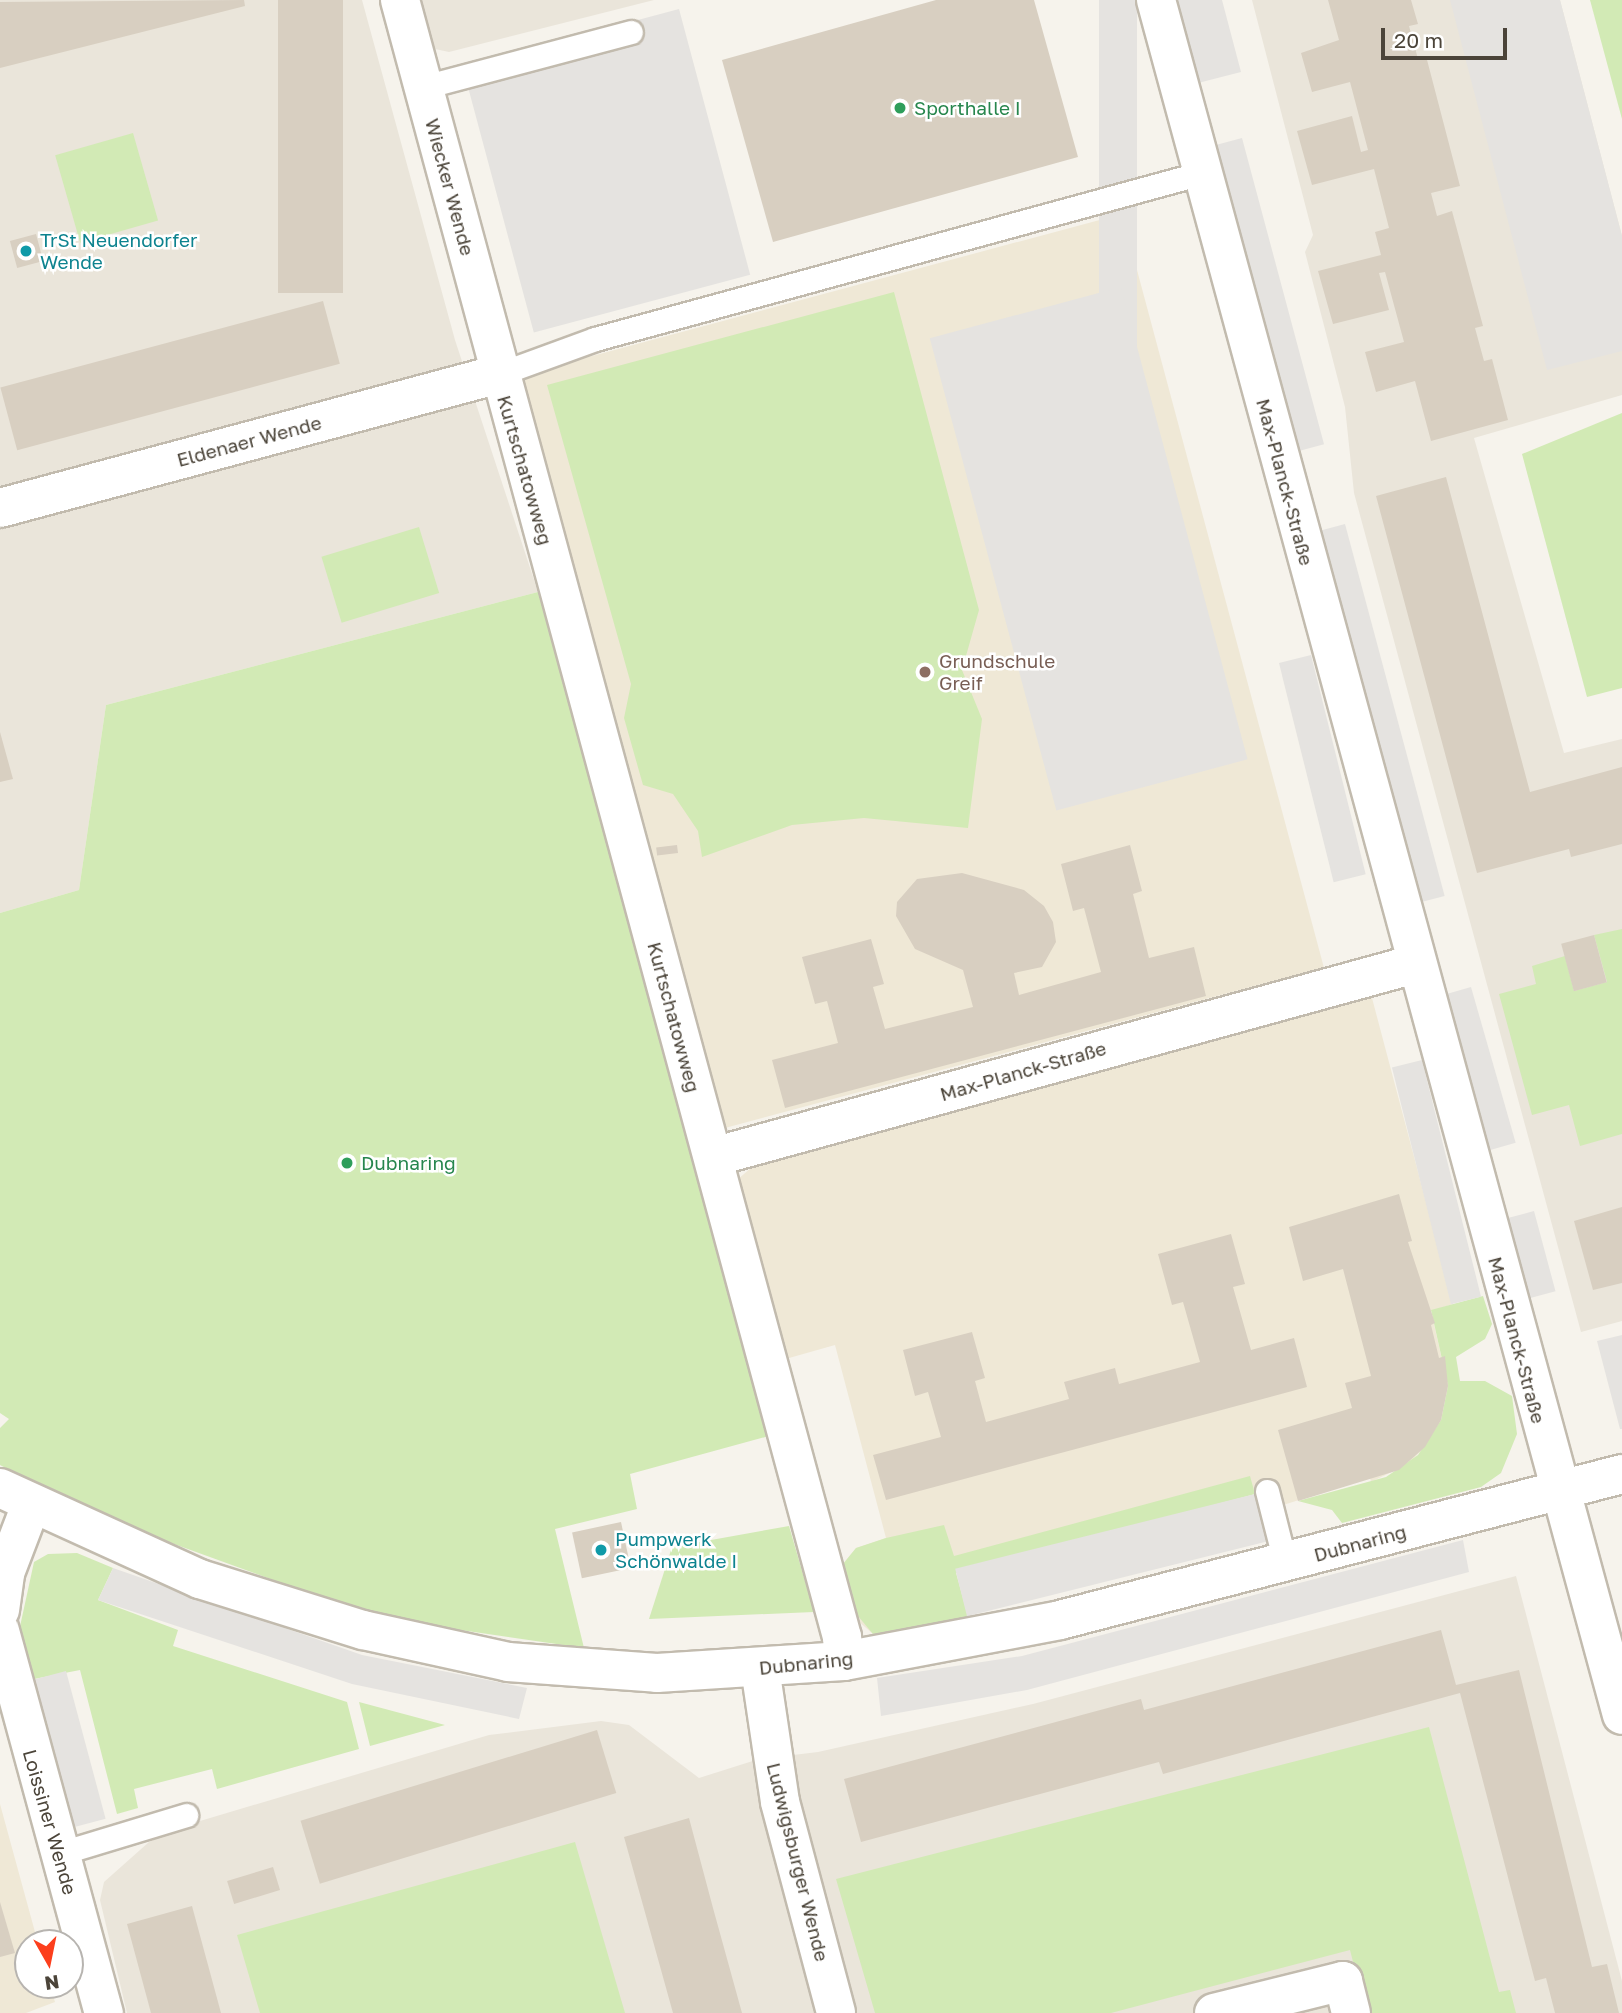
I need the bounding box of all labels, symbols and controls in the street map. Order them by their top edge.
scale bar [1384,14,1510,58]
text: 20 m [1394,27,1443,53]
place label: Sporthalle I [914,97,1021,119]
marker: Sporthalle I [892,100,908,116]
street label: Wiecker Wende [421,116,479,258]
place label: TrSt Neuendorfer Wende [40,229,197,273]
marker: TrSt Neuendorfer Wende [18,243,34,259]
street label: Kurtschatowweg [493,393,557,547]
street label: Max-Planck-Straße [1252,396,1318,568]
street label: Eldenaer Wende [174,411,324,471]
place label: Grundschule Greif [939,650,1055,694]
marker: Grundschule Greif [917,664,933,680]
street label: Kurtschatowweg [643,939,705,1095]
street label: Max-Planck-Straße [937,1036,1109,1106]
place label: Dubnaring [361,1152,456,1174]
marker: Dubnaring [339,1155,355,1171]
street label: Max-Planck-Straße [1484,1254,1550,1426]
street label: Dubnaring [1311,1520,1409,1566]
place label: Pumpwerk Schönwalde I [615,1528,737,1572]
marker: Pumpwerk Schönwalde I [593,1542,609,1558]
street label: Dubnaring [758,1647,854,1679]
street label: Loissiner Wende [18,1747,82,1897]
street label: Ludwigsburger Wende [762,1760,834,1964]
north arrow [14,1929,84,1999]
text: N [43,1971,61,1996]

